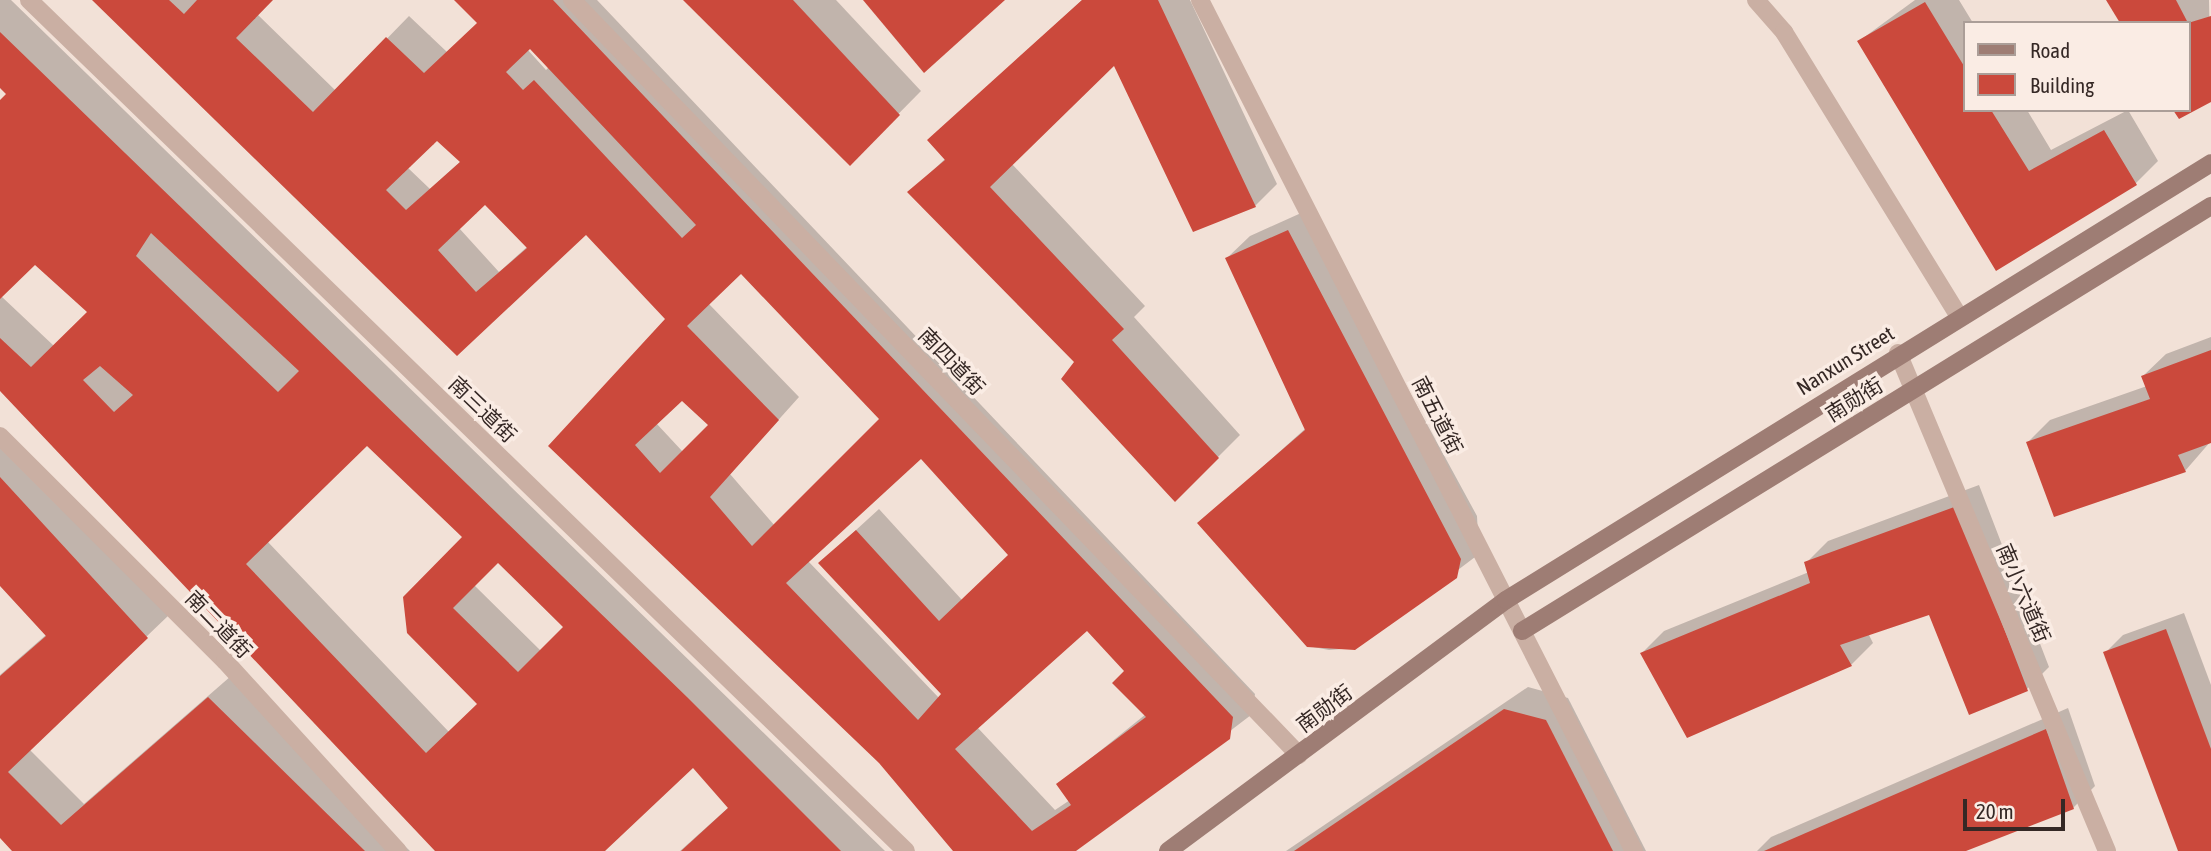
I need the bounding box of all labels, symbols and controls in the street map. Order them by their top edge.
legend [1962,21,2190,112]
text: Road [2030,38,2070,62]
text: Building [2030,73,2094,97]
street label: Nanxun Street [1792,320,1898,400]
street label: 南四道街 [914,322,990,400]
street label: 南三道街 [444,371,522,447]
street label: 南五道街 [1408,372,1468,458]
street label: 南勋街 [1821,372,1887,426]
street label: 南小六道街 [1992,540,2056,646]
street label: 南二道街 [181,585,257,663]
street label: 南勋街 [1291,679,1357,737]
scale bar [1966,784,2068,828]
text: 20 m [1976,799,2014,823]

